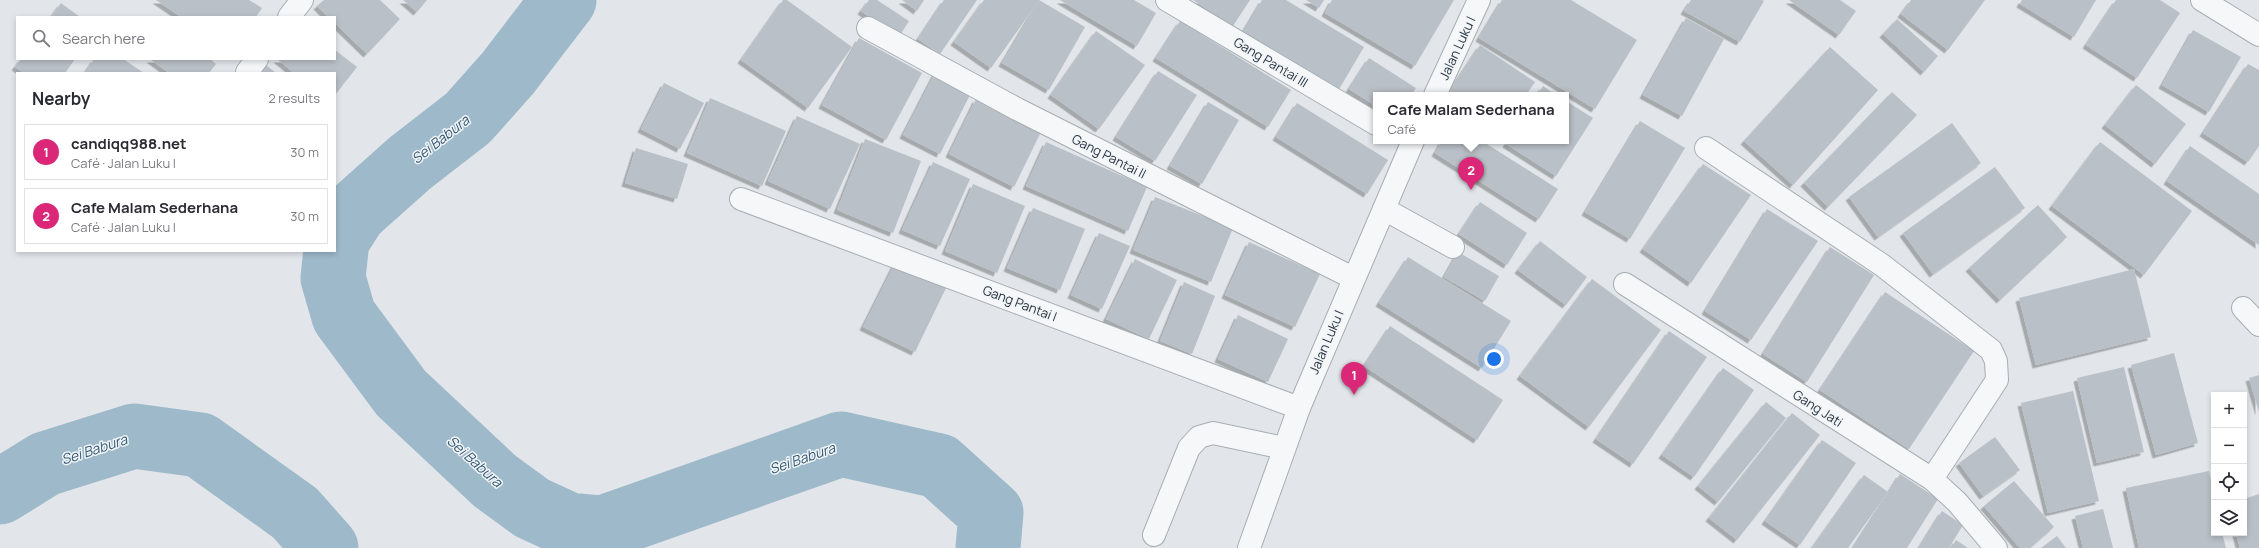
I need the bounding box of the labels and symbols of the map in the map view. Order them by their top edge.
street label: Jalan Luku I [1434,13,1480,83]
street label: Gang Pantai III [1230,33,1312,91]
water label: Sei Babura [407,110,474,168]
street label: Gang Pantai II [1069,130,1149,182]
pin: 2 [1458,157,1484,190]
street label: Gang Pantai I [980,281,1060,325]
street label: Jalan Luku I [1304,307,1348,377]
your location [1484,349,1504,369]
pin: 1 [1341,362,1367,395]
street label: Gang Jati [1790,385,1846,431]
water label: Sei Babura [59,429,131,469]
water label: Sei Babura [443,431,508,492]
water label: Sei Babura [767,437,839,478]

